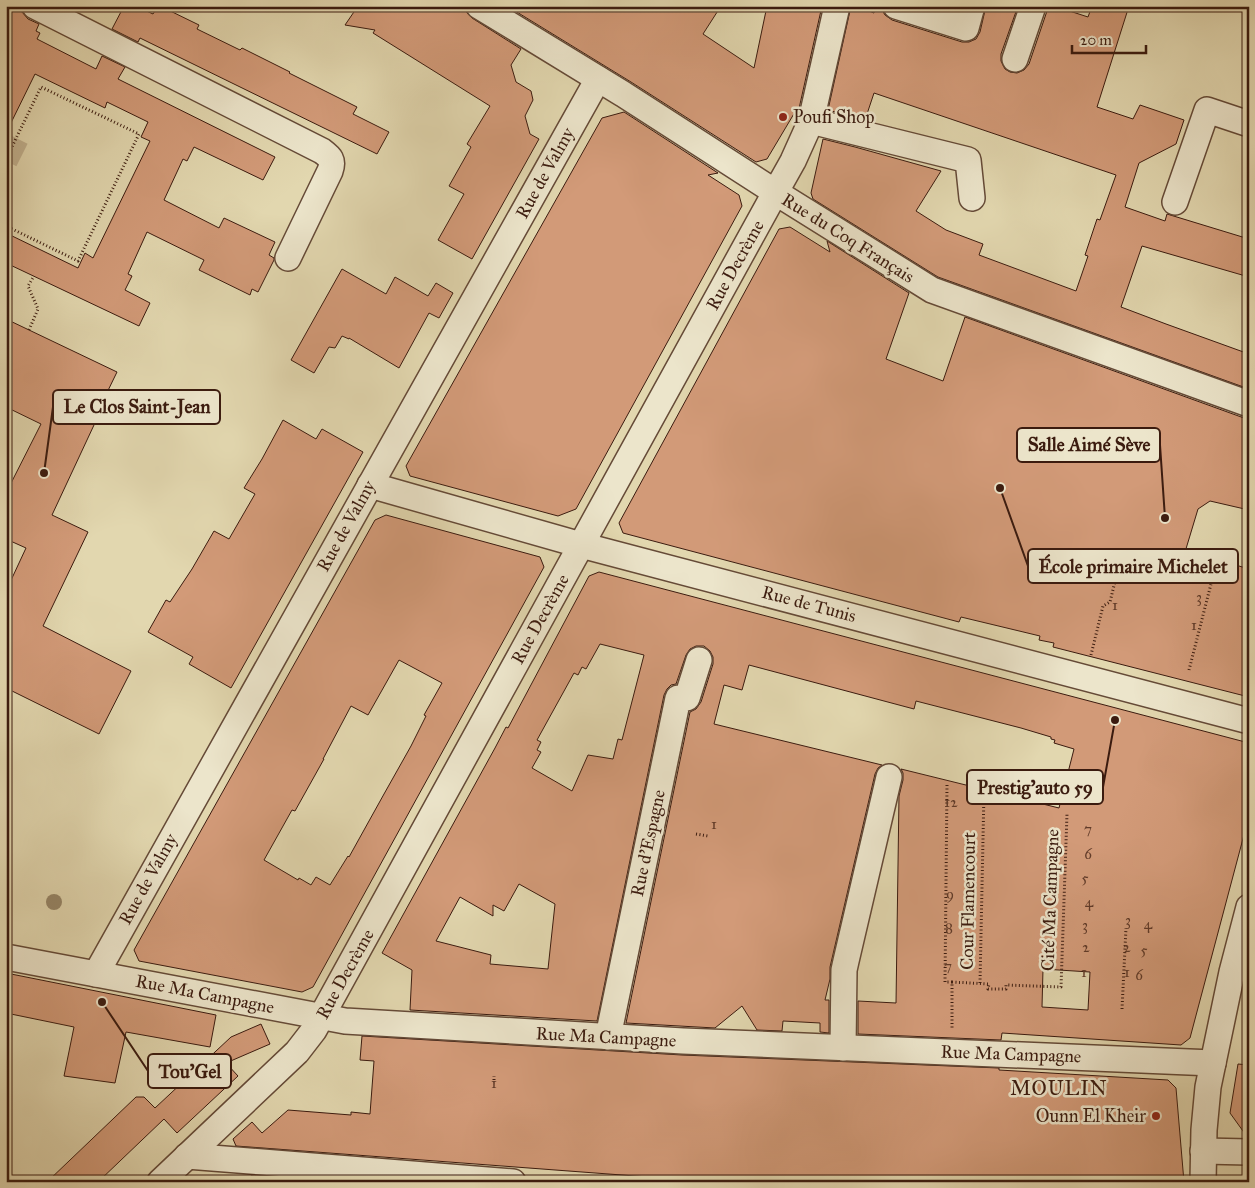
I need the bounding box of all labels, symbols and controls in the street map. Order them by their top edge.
scale bar [1072,22,1146,54]
text: 20 m [1080,31,1112,49]
place label: Poufi Shop [793,106,874,128]
marker: Poufi Shop [777,111,789,123]
street label: Rue de Valmy [511,123,579,222]
street label: Rue du Coq Français [777,188,918,288]
street label: Rue Decrème [701,216,769,314]
callout: Le Clos Saint-Jean [53,390,220,424]
text: Le Clos Saint-Jean [63,395,211,419]
callout: Salle Aimé Sève [1017,428,1160,462]
text: Salle Aimé Sève [1028,433,1150,456]
street label: Rue de Valmy [312,476,380,575]
callout: École primaire Michelet [1028,549,1238,583]
text: École primaire Michelet [1038,553,1228,579]
street label: Rue Decrème [506,570,574,668]
street label: Rue de Tunis [759,581,859,627]
house number: 3 [1196,588,1202,606]
house number: 1 [1112,596,1118,614]
house number: 1 [1191,616,1197,634]
callout: Prestig'auto 59 [967,770,1103,804]
text: Prestig'auto 59 [977,776,1093,800]
street label: Rue d'Espagne [626,788,671,899]
house number: 12 [944,793,958,811]
house number: 1 [711,815,717,833]
house number: 7 [1084,820,1092,838]
street label: Rue de Valmy [114,829,182,928]
street label: Cité Ma Campagne [1037,829,1064,971]
street label: Cour Flamencourt [956,831,980,970]
house number: 6 [1084,845,1093,863]
house number: 5 [1082,869,1089,887]
house number: 9 [946,885,954,903]
house number: 4 [1085,893,1094,911]
house number: 3 [1125,911,1131,929]
house number: 4 [1144,915,1153,933]
house number: 3 [1082,916,1088,934]
house number: 8 [945,919,953,937]
street label: Rue Decrème [311,925,379,1023]
house number: 2 [1082,938,1090,956]
house number: 2 [1123,938,1131,956]
house number: 5 [1141,941,1148,959]
house number: 7 [944,957,952,975]
house number: 1 [1081,963,1087,981]
house number: 1 [1124,963,1130,981]
house number: 6 [1135,966,1144,984]
street label: Rue Ma Campagne [134,970,276,1019]
street label: Rue Ma Campagne [535,1022,677,1053]
street label: Rue Ma Campagne [940,1041,1082,1068]
callout: Tou'Gel [148,1054,231,1088]
text: Tou'Gel [158,1060,222,1083]
house number: 1 [491,1074,497,1092]
district label: MOULIN [1010,1076,1108,1100]
place label: Ounn El Kheir [1036,1105,1146,1127]
marker: Ounn El Kheir [1150,1110,1162,1122]

